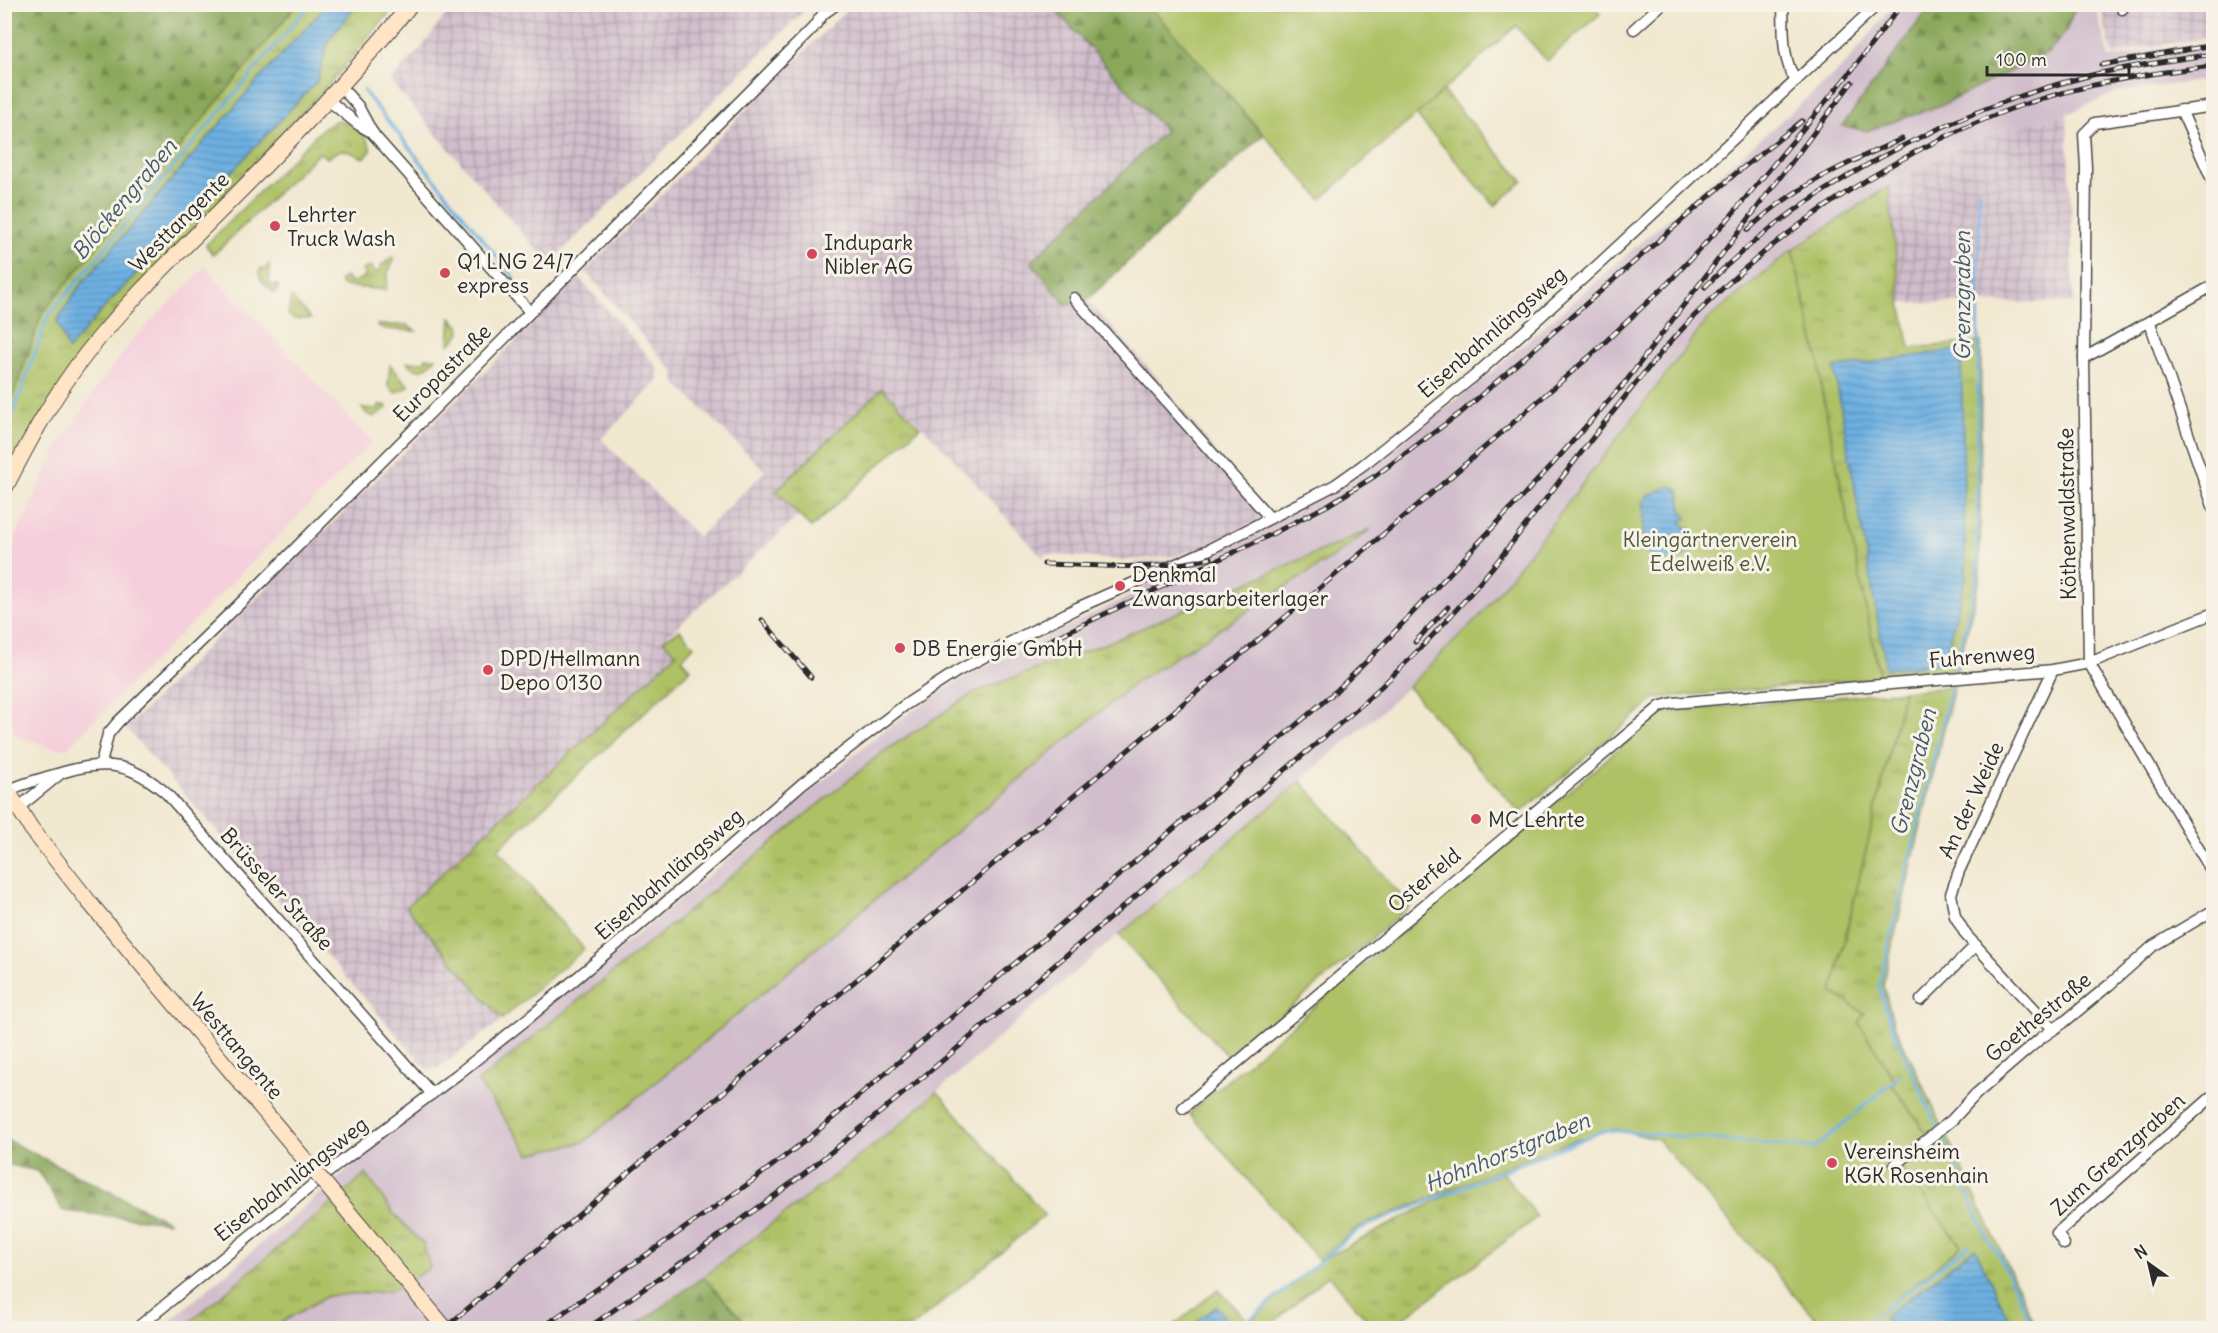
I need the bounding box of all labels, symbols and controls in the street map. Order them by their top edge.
scale bar [1987,39,2130,77]
text: 100 m [1996,48,2047,71]
water label: Blöckengraben [65,132,183,265]
street label: Westtangente [123,166,235,278]
place label: Lehrter Truck Wash [287,201,396,252]
marker: Lehrter Truck Wash [268,219,282,233]
place label: Indupark Nibler AG [824,229,913,280]
water label: Grenzgraben [1948,230,1976,361]
marker: Indupark Nibler AG [805,247,819,261]
place label: Q1 LNG 24/7 express [457,248,574,299]
street label: Eisenbahnlängsweg [1412,260,1572,404]
marker: Q1 LNG 24/7 express [438,266,452,280]
street label: Europastraße [387,318,497,428]
street label: Köthenwaldstraße [2052,428,2082,600]
park label: Kleingärtnerverein Edelweiß e.V. [1623,526,1797,577]
place label: Denkmal Zwangsarbeiterlager [1132,561,1329,612]
marker: Denkmal Zwangsarbeiterlager [1113,579,1127,593]
place label: DB Energie GmbH [912,635,1083,662]
street label: Fuhrenweg [1928,638,2036,674]
marker: DB Energie GmbH [893,641,907,655]
place label: DPD/Hellmann Depo 0130 [500,645,640,696]
marker: DPD/Hellmann Depo 0130 [481,663,495,677]
water label: Grenzgraben [1884,705,1943,838]
street label: An der Weide [1932,737,2010,863]
street label: Eisenbahnlängsweg [589,802,749,946]
place label: MC Lehrte [1488,806,1585,833]
marker: MC Lehrte [1469,812,1483,826]
street label: Brüsseler Straße [215,822,339,956]
street label: Osterfeld [1382,842,1466,918]
street label: Goethestraße [1980,966,2096,1068]
street label: Westtangente [185,987,289,1105]
street label: Zum Grenzgraben [2046,1087,2190,1221]
water label: Hohnhorstgraben [1420,1106,1595,1198]
street label: Eisenbahnlängsweg [209,1111,373,1247]
place label: Vereinsheim KGK Rosenhain [1844,1138,1989,1189]
marker: Vereinsheim KGK Rosenhain [1825,1156,1839,1170]
north arrow [2119,1234,2179,1294]
text: N [2130,1240,2151,1263]

